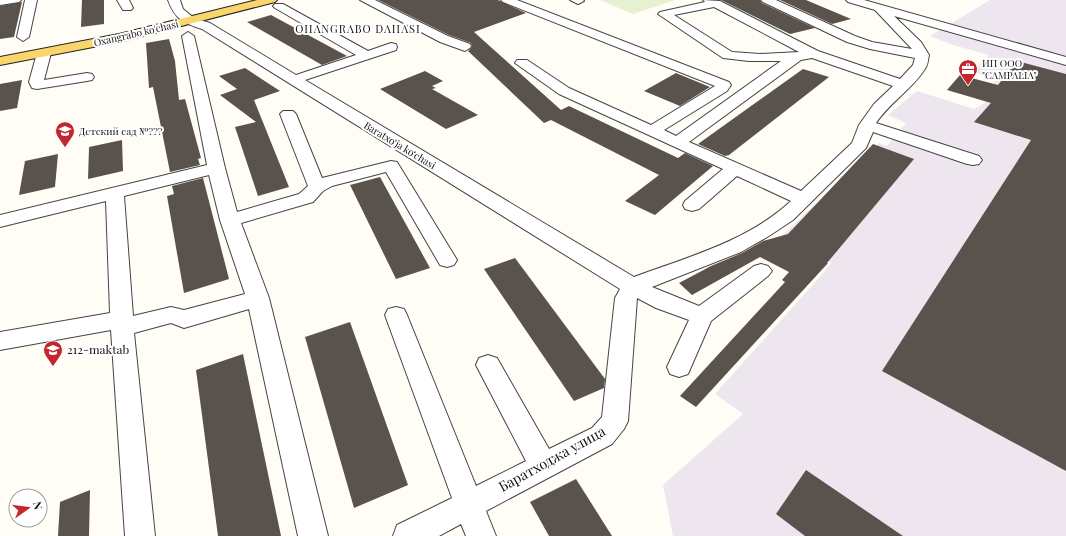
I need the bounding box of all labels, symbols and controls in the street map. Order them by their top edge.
street label: Oxangrabo ko'chasi [92,16,180,50]
district label: OHANGRABO DAHASI [295,21,421,36]
place label: ИП ООО "CAMPALIA" [982,56,1037,82]
office icon: ИП ООО "CAMPALIA" [957,58,979,86]
street label: Baratxoʻja koʻchasi [361,118,439,172]
school or university icon: Детский сад №??? [54,120,76,148]
place label: Детский сад №??? [79,124,163,138]
school or university icon: 212-maktab [42,339,64,367]
place label: 212-maktab [67,341,129,357]
street label: Баратходжа улица [495,421,609,496]
north arrow [8,488,48,528]
text: N [30,500,46,511]

